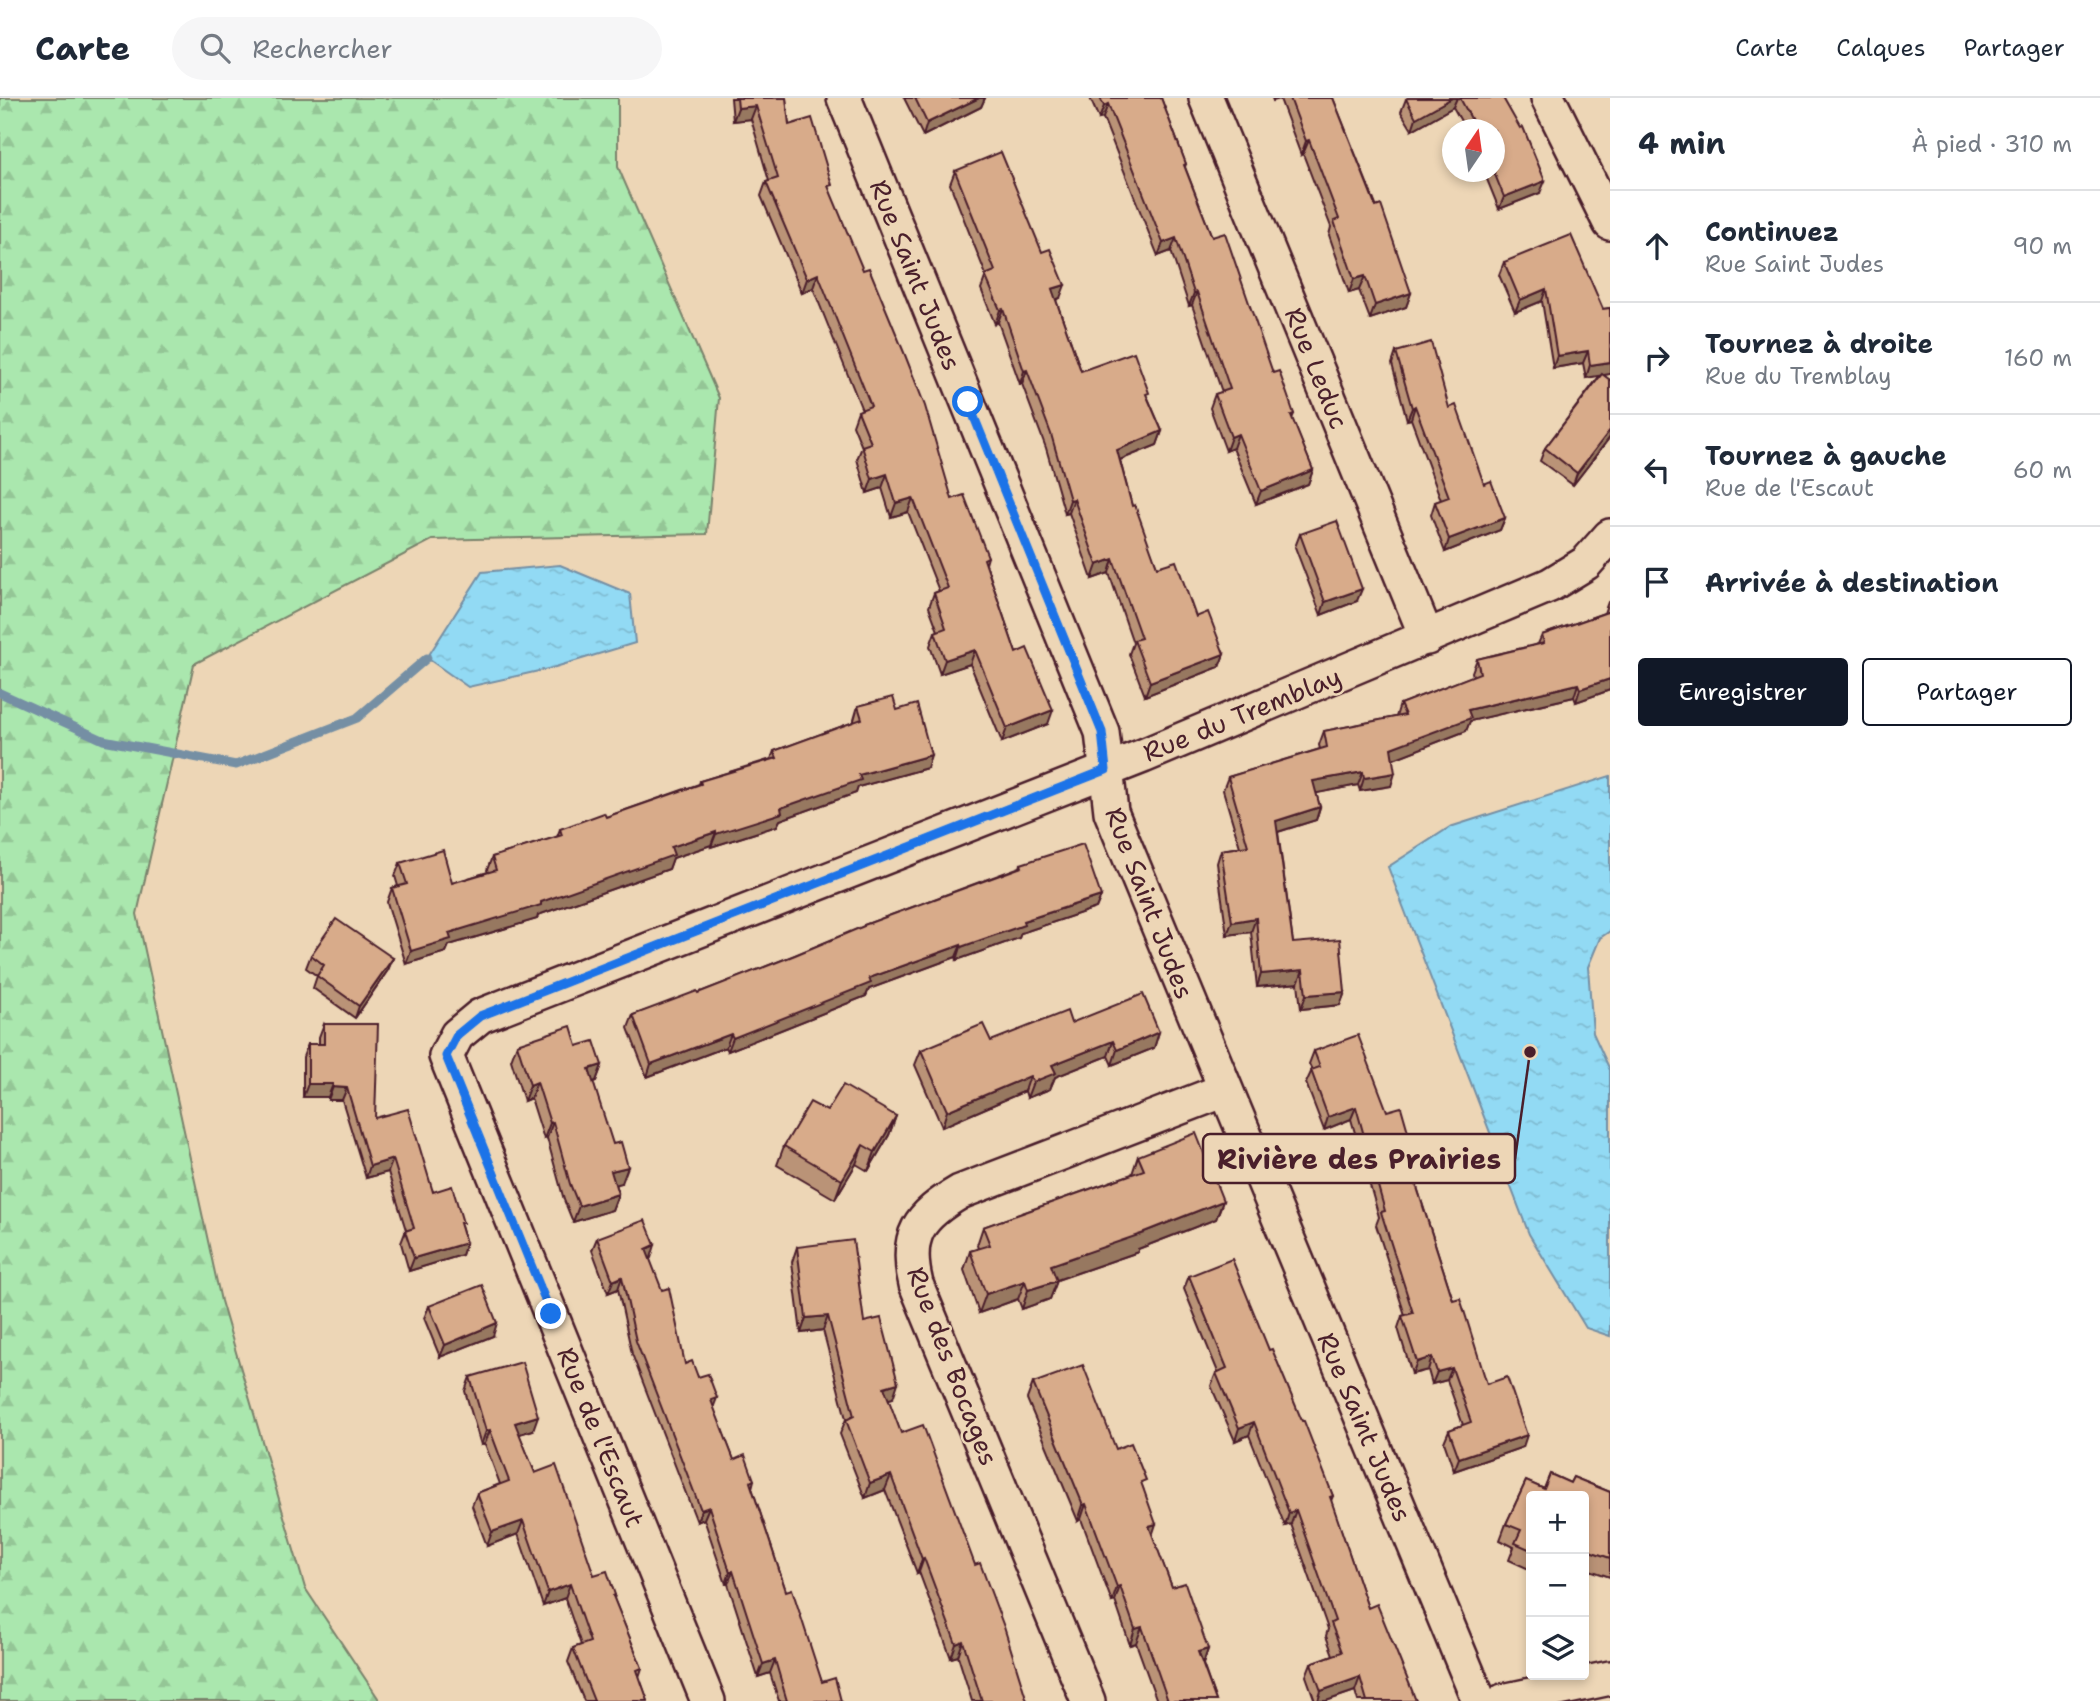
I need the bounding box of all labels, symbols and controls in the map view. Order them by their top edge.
search box [172,17,662,80]
text: Carte [35,26,130,71]
icon: search [196,29,234,67]
text: Rechercher [252,31,393,66]
text: Carte [1735,32,1798,64]
text: Calques [1836,32,1926,64]
text: Partager [1964,32,2065,64]
north arrow [1442,119,1505,182]
text: 4 min [1638,123,1725,164]
text: À pied · 310 m [1911,129,2072,159]
street label: Rue Saint Judes [862,175,970,375]
text: Continuez [1705,214,1839,249]
icon: ahead [1638,227,1676,265]
text: 90 m [2012,231,2072,261]
text: Rue Saint Judes [1705,249,1884,279]
street label: Rue Leduc [1277,302,1357,434]
text: Tournez à droite [1705,326,1933,361]
icon: right [1638,339,1676,377]
text: 160 m [2004,343,2072,373]
text: Rue du Tremblay [1705,361,1891,391]
route start [952,386,983,417]
text: Tournez à gauche [1705,438,1947,473]
icon: left [1638,451,1676,489]
text: 60 m [2013,455,2072,485]
text: Rue de l'Escaut [1705,473,1874,503]
icon: arrive [1638,563,1676,601]
text: Arrivée à destination [1705,565,1999,600]
street label: Rue du Tremblay [1138,658,1346,770]
button: Enregistrer [1638,658,1848,726]
button: Partager [1862,658,2072,726]
street label: Rue Saint Judes [1097,802,1203,1004]
callout: Rivière des Prairies [1203,1134,1515,1183]
text: Rivière des Prairies [1217,1140,1501,1178]
street label: Rue des Bocages [899,1261,1007,1471]
route end [535,1298,566,1329]
street label: Rue Saint Judes [1309,1327,1421,1527]
street label: Rue de l'Escaut [549,1342,653,1532]
map controls [1526,1491,1589,1680]
button: + [1526,1491,1589,1554]
button: − [1526,1554,1589,1617]
button: layers [1526,1617,1589,1680]

